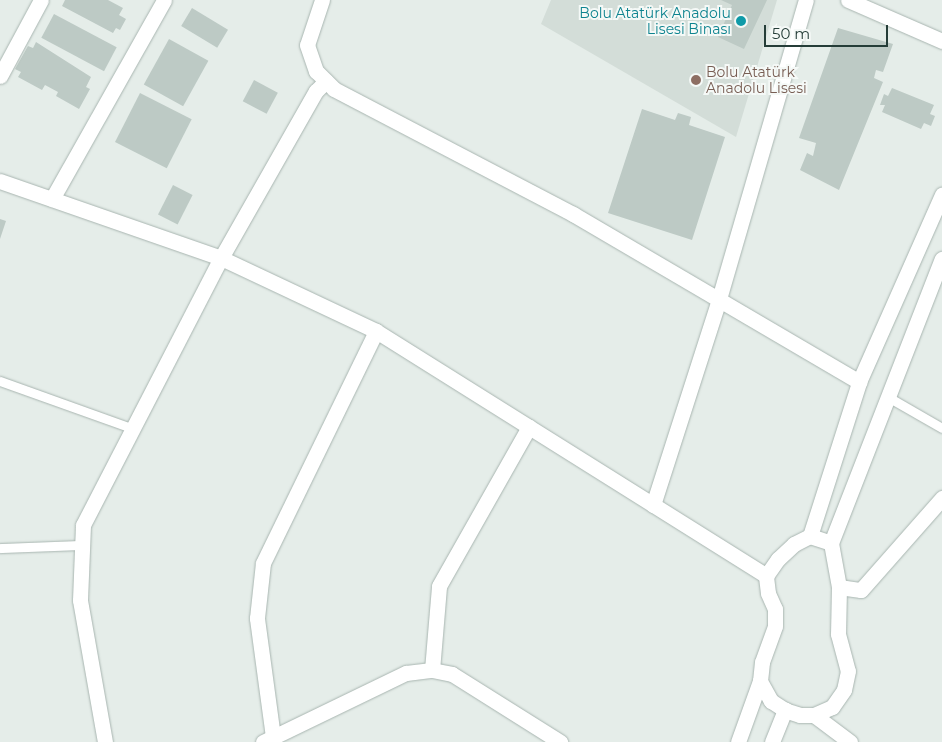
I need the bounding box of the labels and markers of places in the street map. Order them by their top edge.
place label: Bolu Atatürk Anadolu Lisesi Binası [579,5,731,38]
marker: Bolu Atatürk Anadolu Lisesi Binası [735,15,747,27]
place label: Bolu Atatürk Anadolu Lisesi [706,64,807,96]
marker: Bolu Atatürk Anadolu Lisesi [690,74,702,86]

